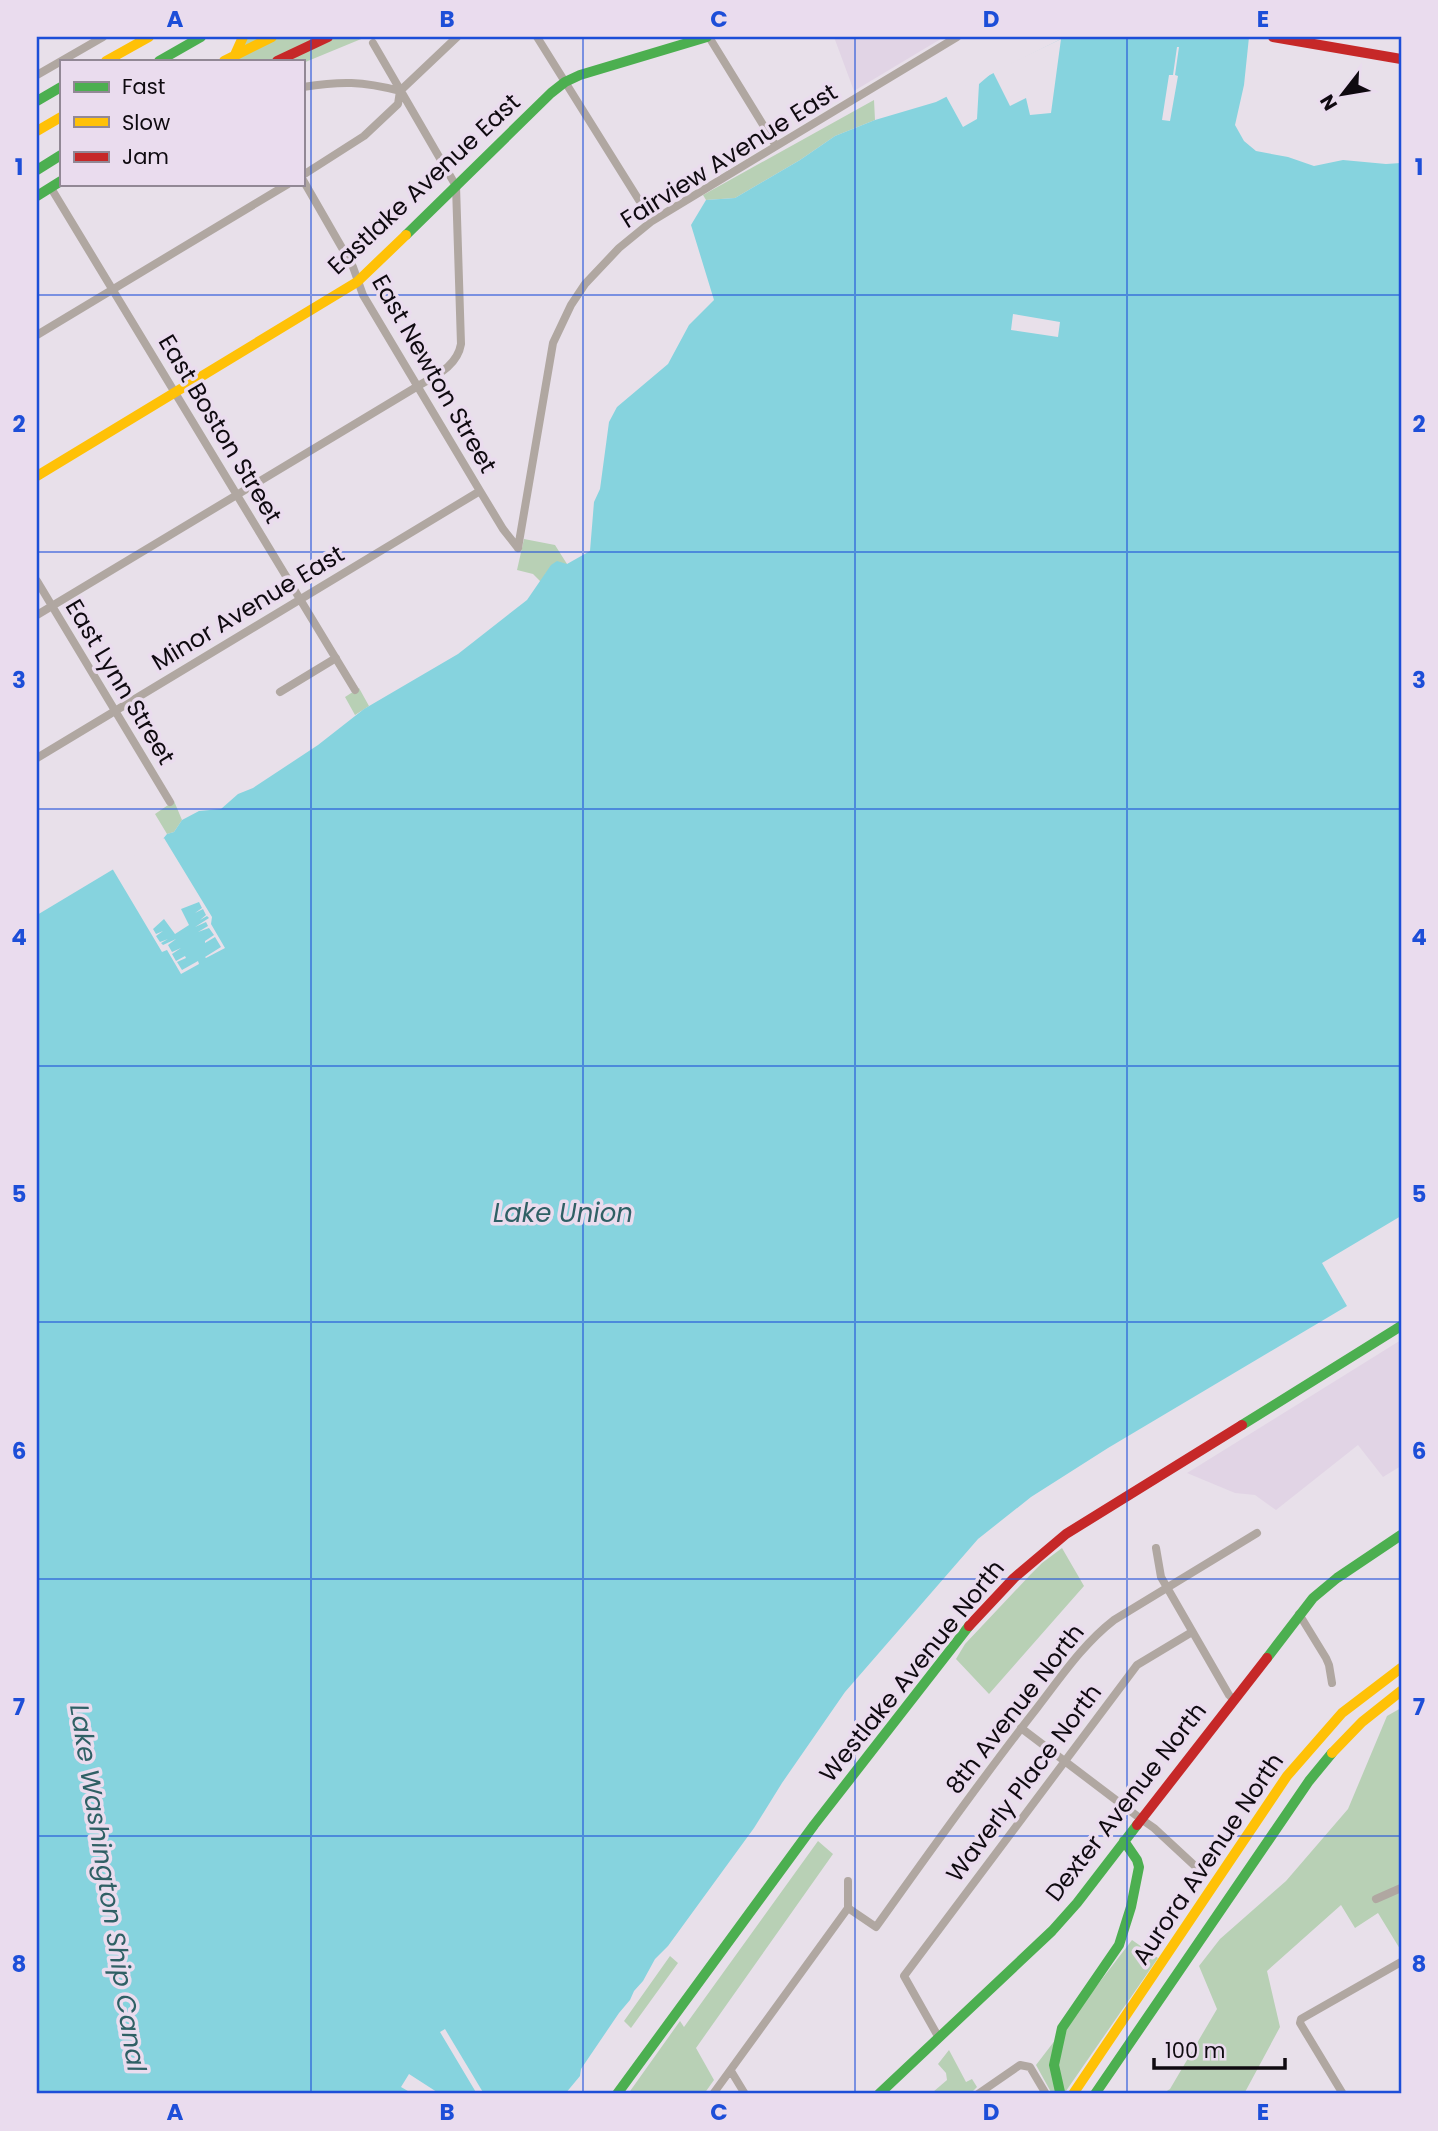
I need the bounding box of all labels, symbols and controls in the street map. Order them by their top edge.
text: A [167,3,184,35]
text: B [439,3,455,35]
text: C [710,3,728,35]
text: D [983,3,999,35]
text: E [1257,3,1269,35]
legend [60,60,304,186]
north arrow [1308,60,1378,130]
text: Fast [122,72,165,101]
street label: Fairview Avenue East [614,75,843,236]
street label: Eastlake Avenue East [320,86,527,282]
text: N [1314,89,1344,116]
text: Slow [122,108,170,137]
text: Jam [122,142,169,171]
text: 1 [15,151,23,183]
text: 1 [1415,151,1423,183]
street label: East Newton Street [364,269,505,479]
street label: East Boston Street [151,328,290,529]
text: 2 [12,408,26,440]
text: 2 [1412,408,1426,440]
street label: Minor Avenue East [145,537,350,678]
street label: East Lynn Street [58,593,183,771]
text: 3 [12,664,26,696]
text: 3 [1412,664,1426,696]
text: 4 [11,921,27,953]
text: 4 [1411,921,1427,953]
text: 5 [12,1178,26,1210]
text: 5 [1412,1178,1426,1210]
water label: Lake Union [493,1195,633,1231]
text: 6 [12,1435,26,1467]
text: 6 [1412,1435,1426,1467]
street label: Westlake Avenue North [812,1553,1012,1789]
street label: 8th Avenue North [938,1617,1091,1801]
street label: Waverly Place North [938,1677,1109,1888]
text: 7 [13,1691,25,1723]
text: 7 [1413,1691,1425,1723]
street label: Dexter Avenue North [1037,1695,1214,1908]
water label: Lake Washington Ship Canal [61,1701,155,2075]
street label: Aurora Avenue North [1124,1746,1291,1971]
text: 8 [12,1948,26,1980]
text: 8 [1412,1948,1426,1980]
scale bar [1154,2026,1286,2070]
text: 100 m [1165,2036,1225,2065]
text: A [167,2096,184,2128]
text: B [439,2096,455,2128]
text: C [710,2096,728,2128]
text: D [983,2096,999,2128]
text: E [1257,2096,1269,2128]

